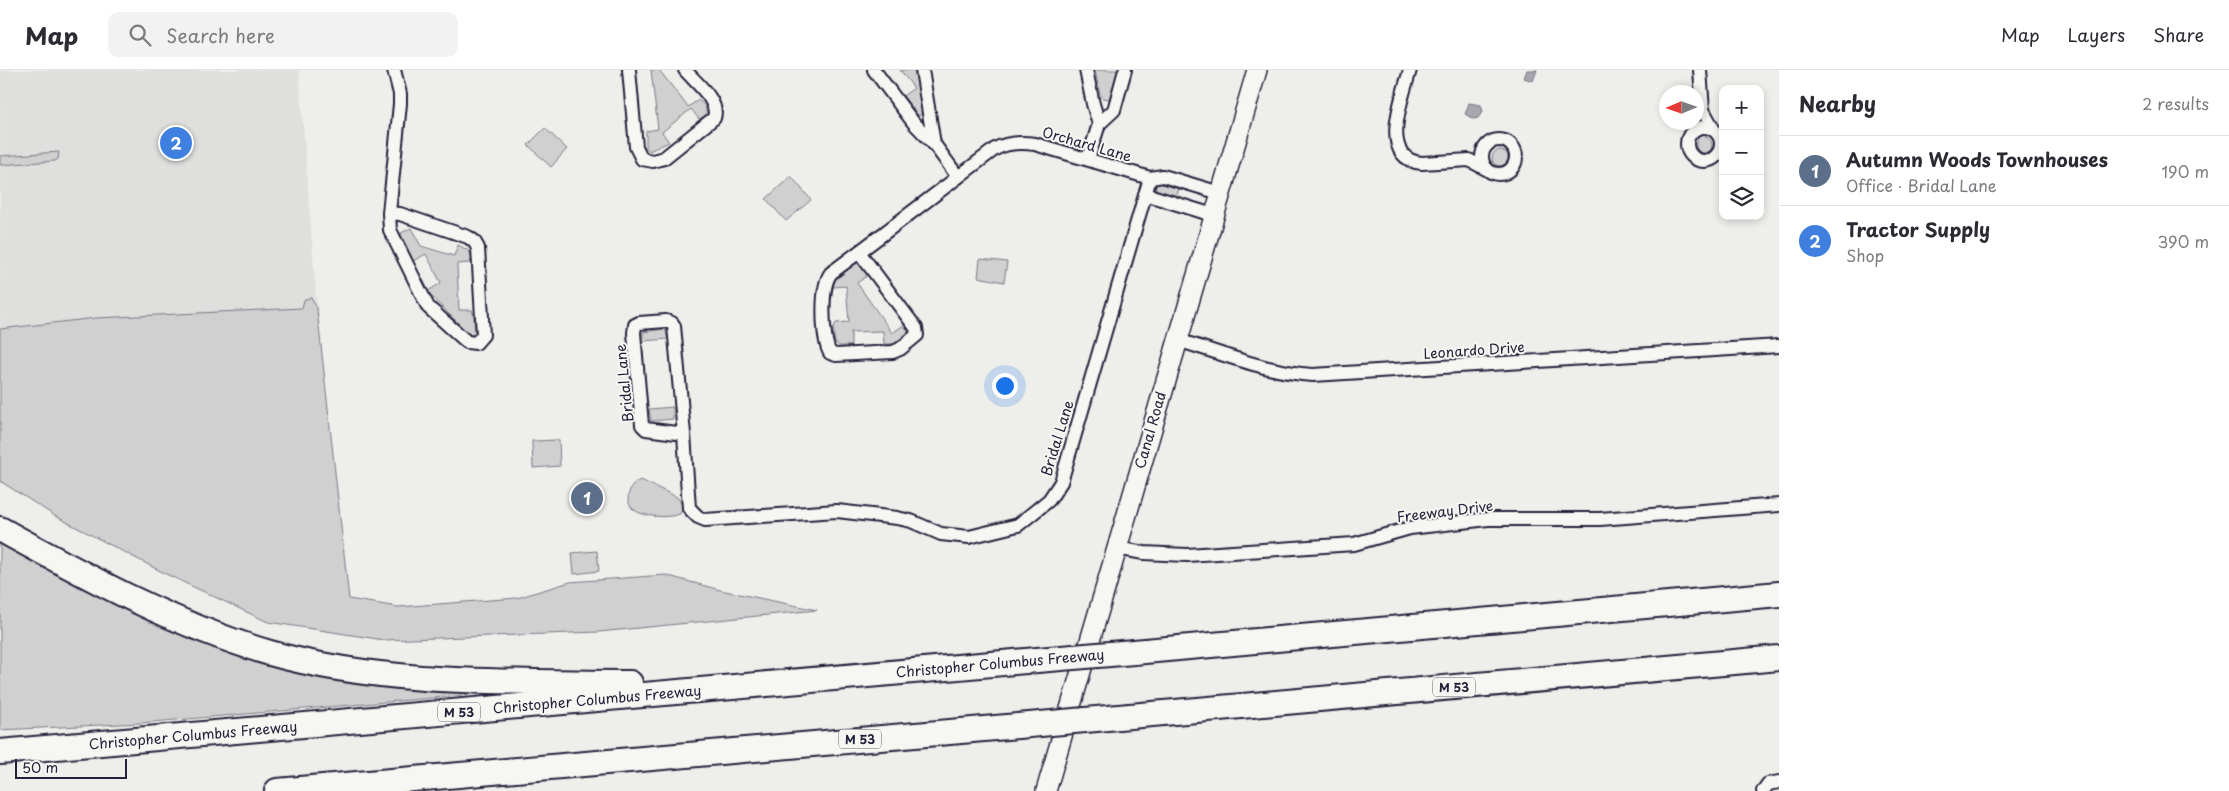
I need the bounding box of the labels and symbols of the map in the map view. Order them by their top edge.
north arrow [1659,85,1704,130]
street label: Orchard Lane [1040,121,1134,167]
pin: 2 [160,124,192,162]
street label: Leonardo Drive [1423,336,1525,364]
street label: Bridal Lane [609,343,639,423]
your location [992,373,1018,399]
street label: Canal Road [1129,389,1171,471]
street label: Bridal Lane [1036,397,1079,479]
pin: 1 [571,479,603,517]
street label: Freeway Drive [1396,495,1494,527]
street label: Christopher Columbus Freeway [895,643,1105,683]
road number: M 53 [1433,678,1475,696]
street label: Christopher Columbus Freeway [492,679,702,719]
road number: M 53 [438,702,480,722]
street label: Christopher Columbus Freeway [88,715,298,755]
road number: M 53 [839,730,881,749]
scale bar [15,756,128,779]

